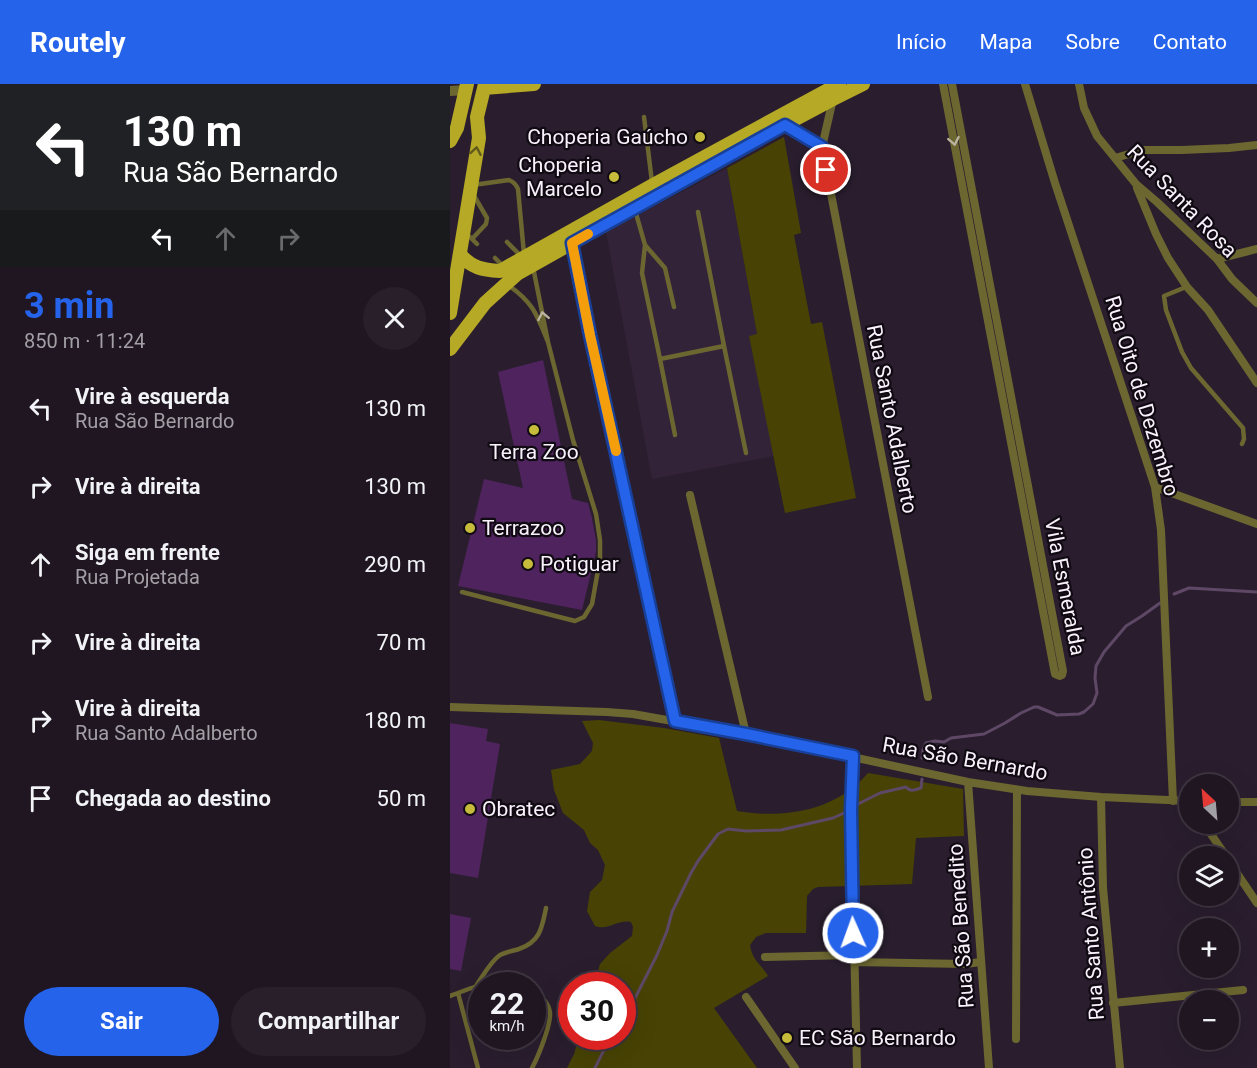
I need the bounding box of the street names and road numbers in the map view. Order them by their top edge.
street label: Rua Santa Rosa [1122,140,1242,262]
street label: Rua Oito de Dezembro [1100,293,1184,499]
street label: Rua Santo Adalberto [862,323,922,515]
street label: Vila Esmeralda [1040,516,1090,658]
street label: Rua São Bernardo [881,733,1049,785]
street label: Rua São Benedito [943,843,979,1009]
street label: Rua Santo Antônio [1073,847,1109,1021]

